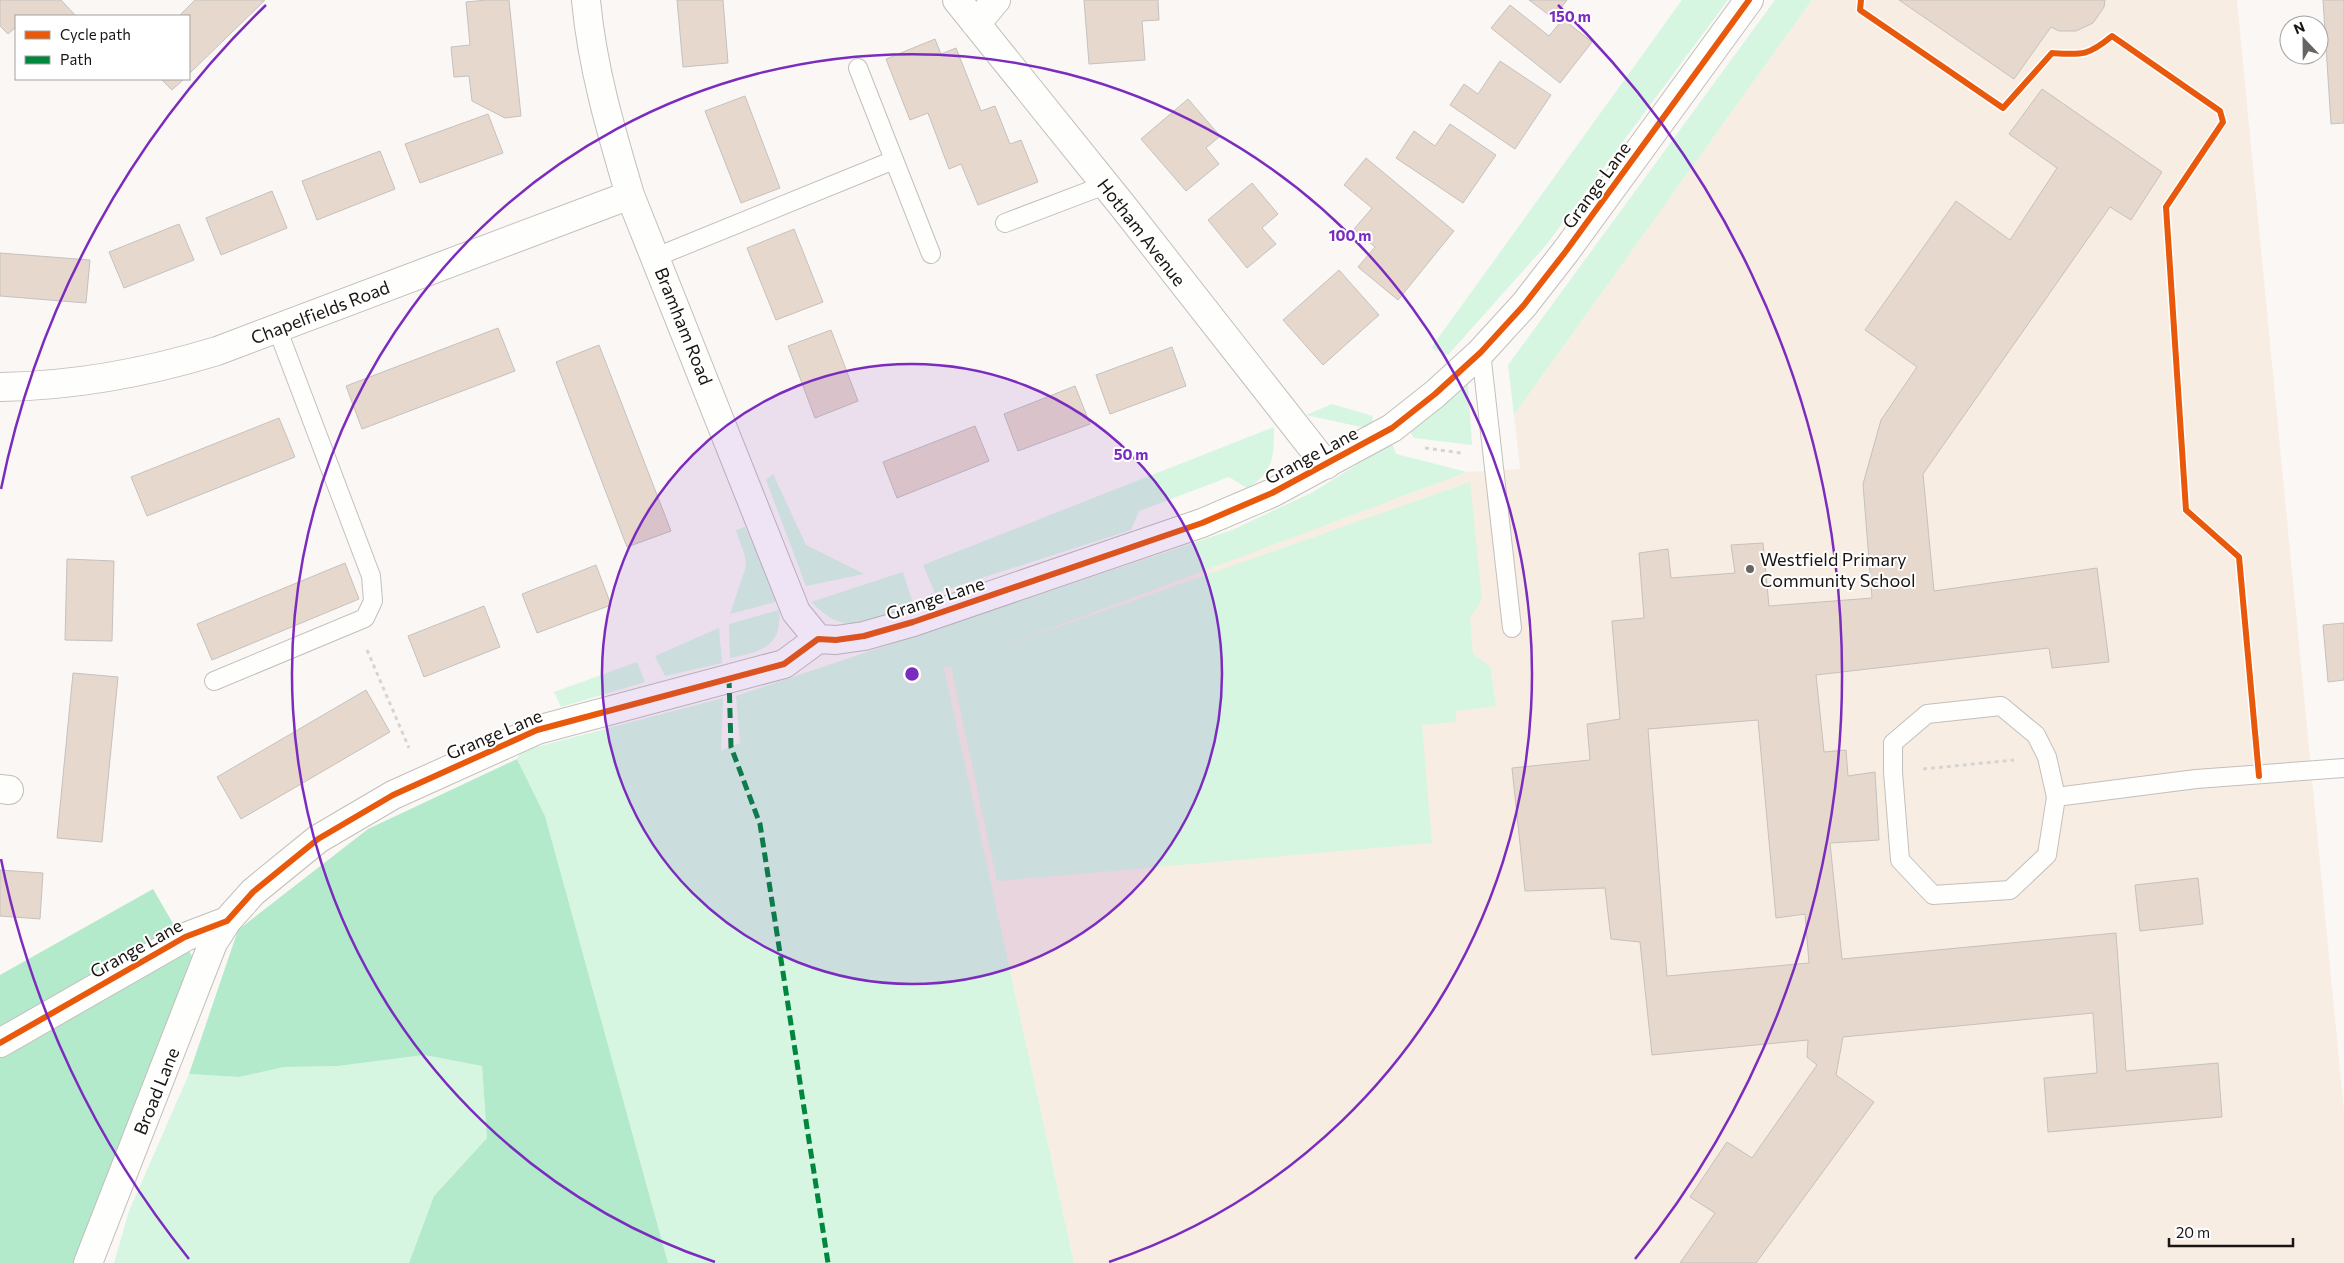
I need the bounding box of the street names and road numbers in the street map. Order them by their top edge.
street label: Grange Lane [1557,137,1635,233]
street label: Hotham Avenue [1093,174,1191,290]
street label: Bramham Road [650,264,718,388]
street label: Chapelfields Road [248,275,392,349]
street label: Grange Lane [1261,421,1361,489]
street label: Grange Lane [883,572,987,624]
street label: Grange Lane [443,704,545,764]
street label: Grange Lane [86,914,186,982]
street label: Broad Lane [129,1044,183,1138]

